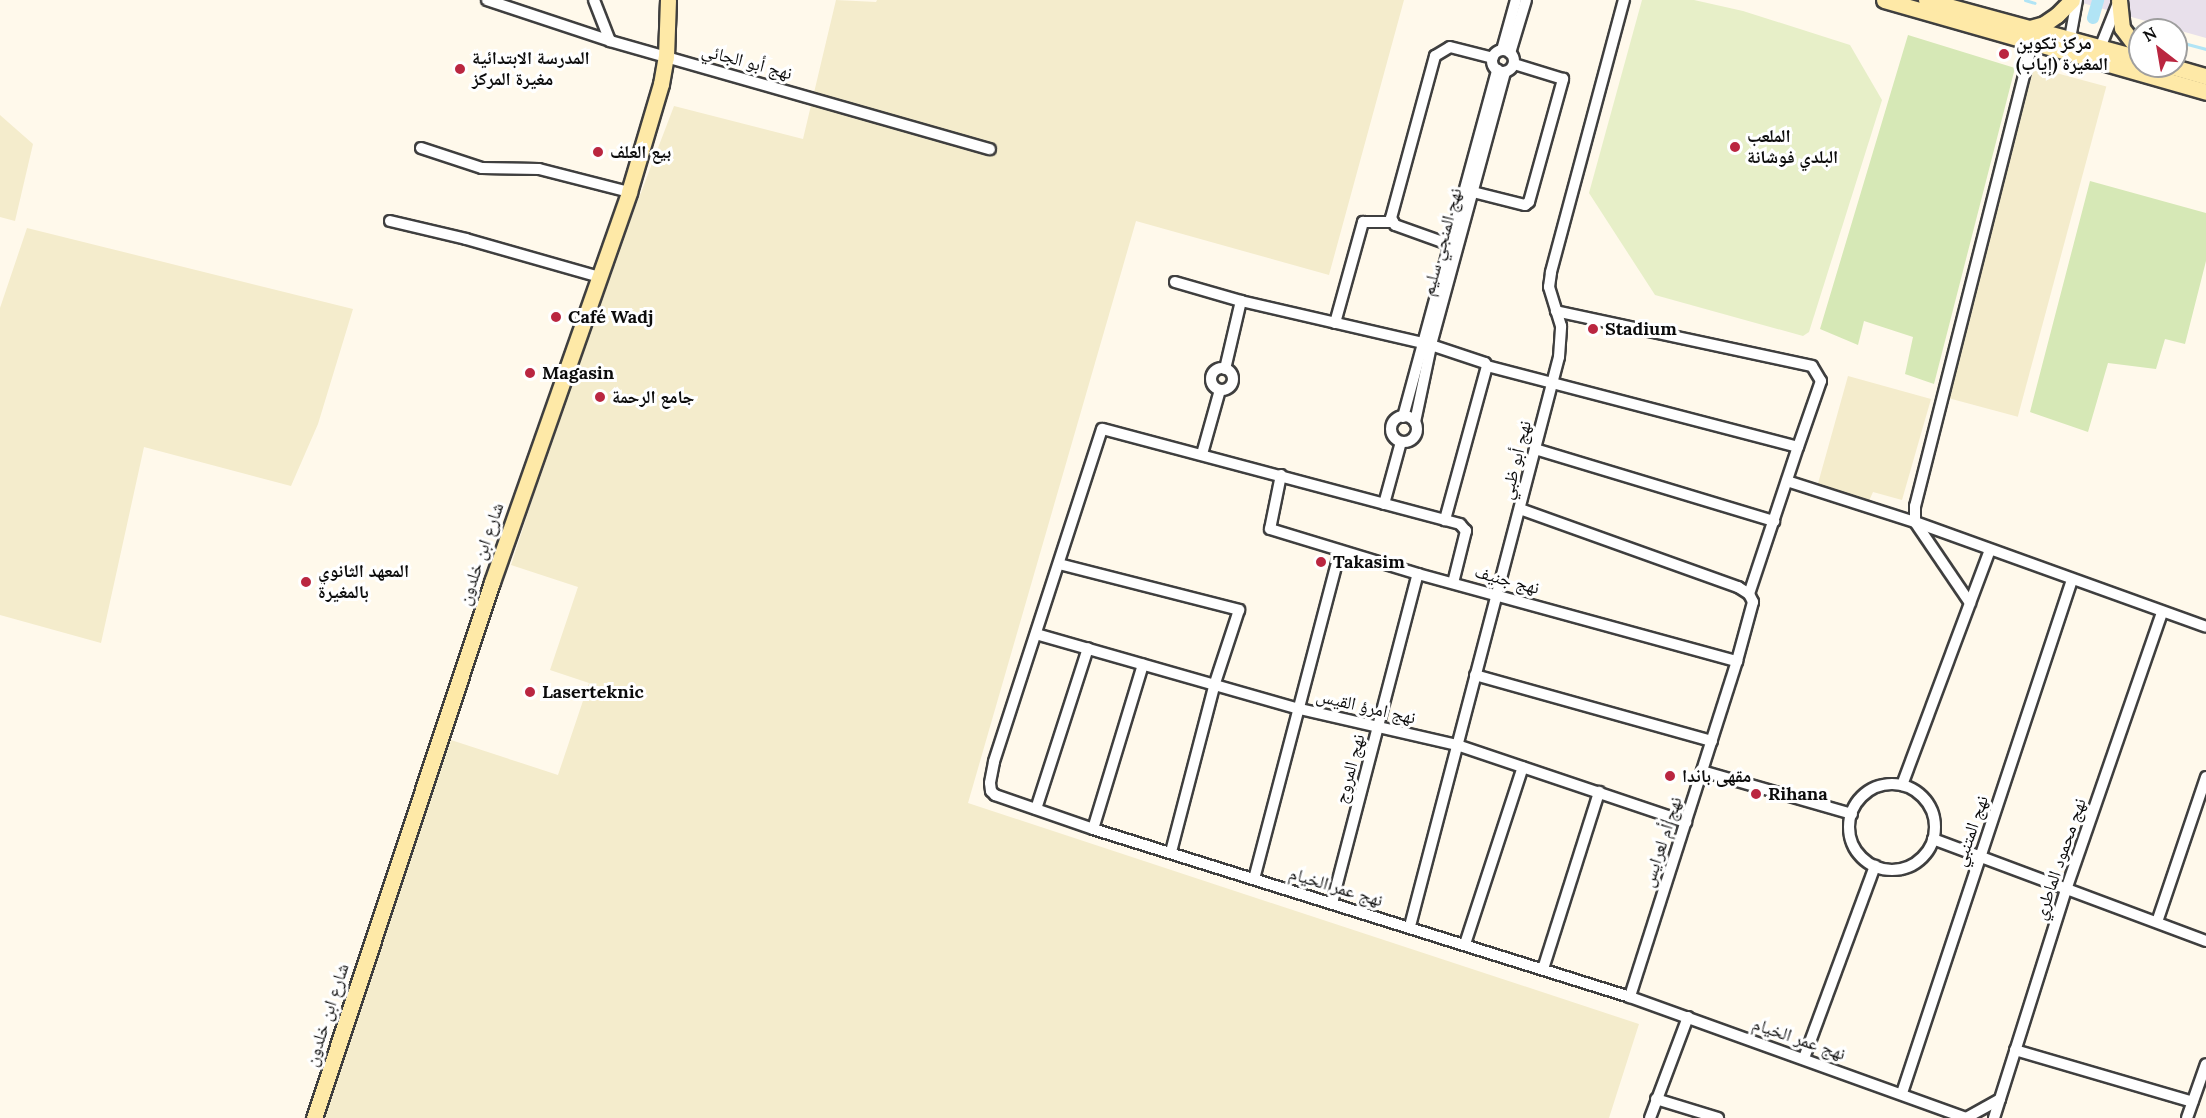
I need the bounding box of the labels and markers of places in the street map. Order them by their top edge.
place label: مركز تكوين المغيرة (إياب) [2016,33,2108,76]
marker: مركز تكوين المغيرة (إياب) [1997,47,2011,61]
place label: المدرسة الابتدائية مغيرة المركز [472,48,590,90]
marker: المدرسة الابتدائية مغيرة المركز [453,62,467,76]
place label: الملعب البلدي فوشانة [1747,126,1838,168]
marker: الملعب البلدي فوشانة [1728,140,1742,154]
place label: بيع العلف [610,141,671,163]
marker: بيع العلف [591,145,605,159]
place label: Café Wadj [568,306,653,328]
marker: Café Wadj [549,310,563,324]
place label: Stadium [1605,318,1677,340]
marker: Stadium [1586,322,1600,336]
place label: Magasin [542,362,614,384]
marker: Magasin [523,366,537,380]
place label: جامع الرحمة [612,386,694,408]
marker: جامع الرحمة [593,390,607,404]
place label: Takasim [1333,551,1405,573]
marker: Takasim [1314,555,1328,569]
place label: المعهد الثانوي بالمغيرة [318,561,409,604]
marker: المعهد الثانوي بالمغيرة [299,575,313,589]
place label: Laserteknic [542,681,644,703]
marker: Laserteknic [523,685,537,699]
place label: مقهى باندا [1682,765,1751,787]
marker: مقهى باندا [1663,769,1677,783]
place label: Rihana [1768,783,1828,805]
marker: Rihana [1749,787,1763,801]

